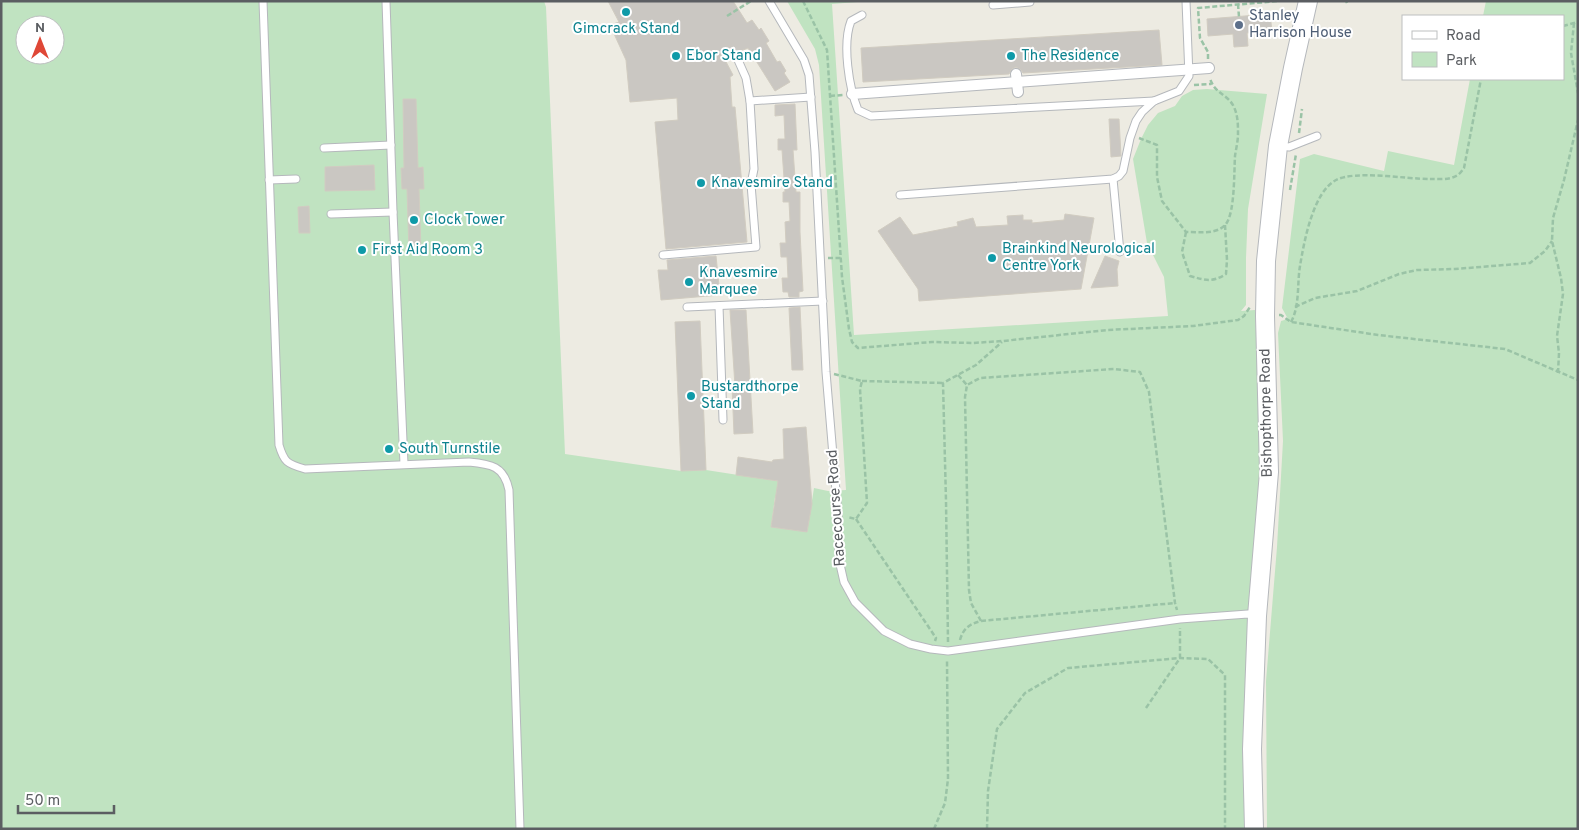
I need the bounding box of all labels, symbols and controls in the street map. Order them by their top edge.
marker: Gimcrack Stand [620,6,632,18]
place label: Stanley Harrison House [1249,7,1352,43]
north arrow [15,15,65,65]
legend [1402,15,1564,80]
marker: Stanley Harrison House [1233,19,1245,31]
text: N [35,20,45,37]
place label: Gimcrack Stand [573,20,679,39]
text: Road [1446,27,1481,46]
place label: Ebor Stand [686,47,761,66]
place label: The Residence [1021,47,1119,66]
marker: Ebor Stand [670,50,682,62]
marker: The Residence [1005,50,1017,62]
text: Park [1446,52,1477,71]
place label: Knavesmire Stand [711,174,833,193]
marker: Knavesmire Stand [695,177,707,189]
place label: Clock Tower [424,211,505,230]
marker: Clock Tower [408,214,420,226]
place label: Brainkind Neurological Centre York [1002,240,1155,276]
place label: First Aid Room 3 [372,241,483,260]
marker: First Aid Room 3 [356,244,368,256]
marker: Brainkind Neurological Centre York [986,252,998,264]
place label: Knavesmire Marquee [699,264,778,300]
marker: Knavesmire Marquee [683,276,695,288]
street label: Bishopthorpe Road [1256,348,1278,478]
place label: Bustardthorpe Stand [701,378,799,414]
marker: Bustardthorpe Stand [685,390,697,402]
place label: South Turnstile [399,440,500,459]
marker: South Turnstile [383,443,395,455]
street label: Racecourse Road [823,449,851,567]
scale bar [18,782,114,814]
text: 50 m [25,792,60,811]

